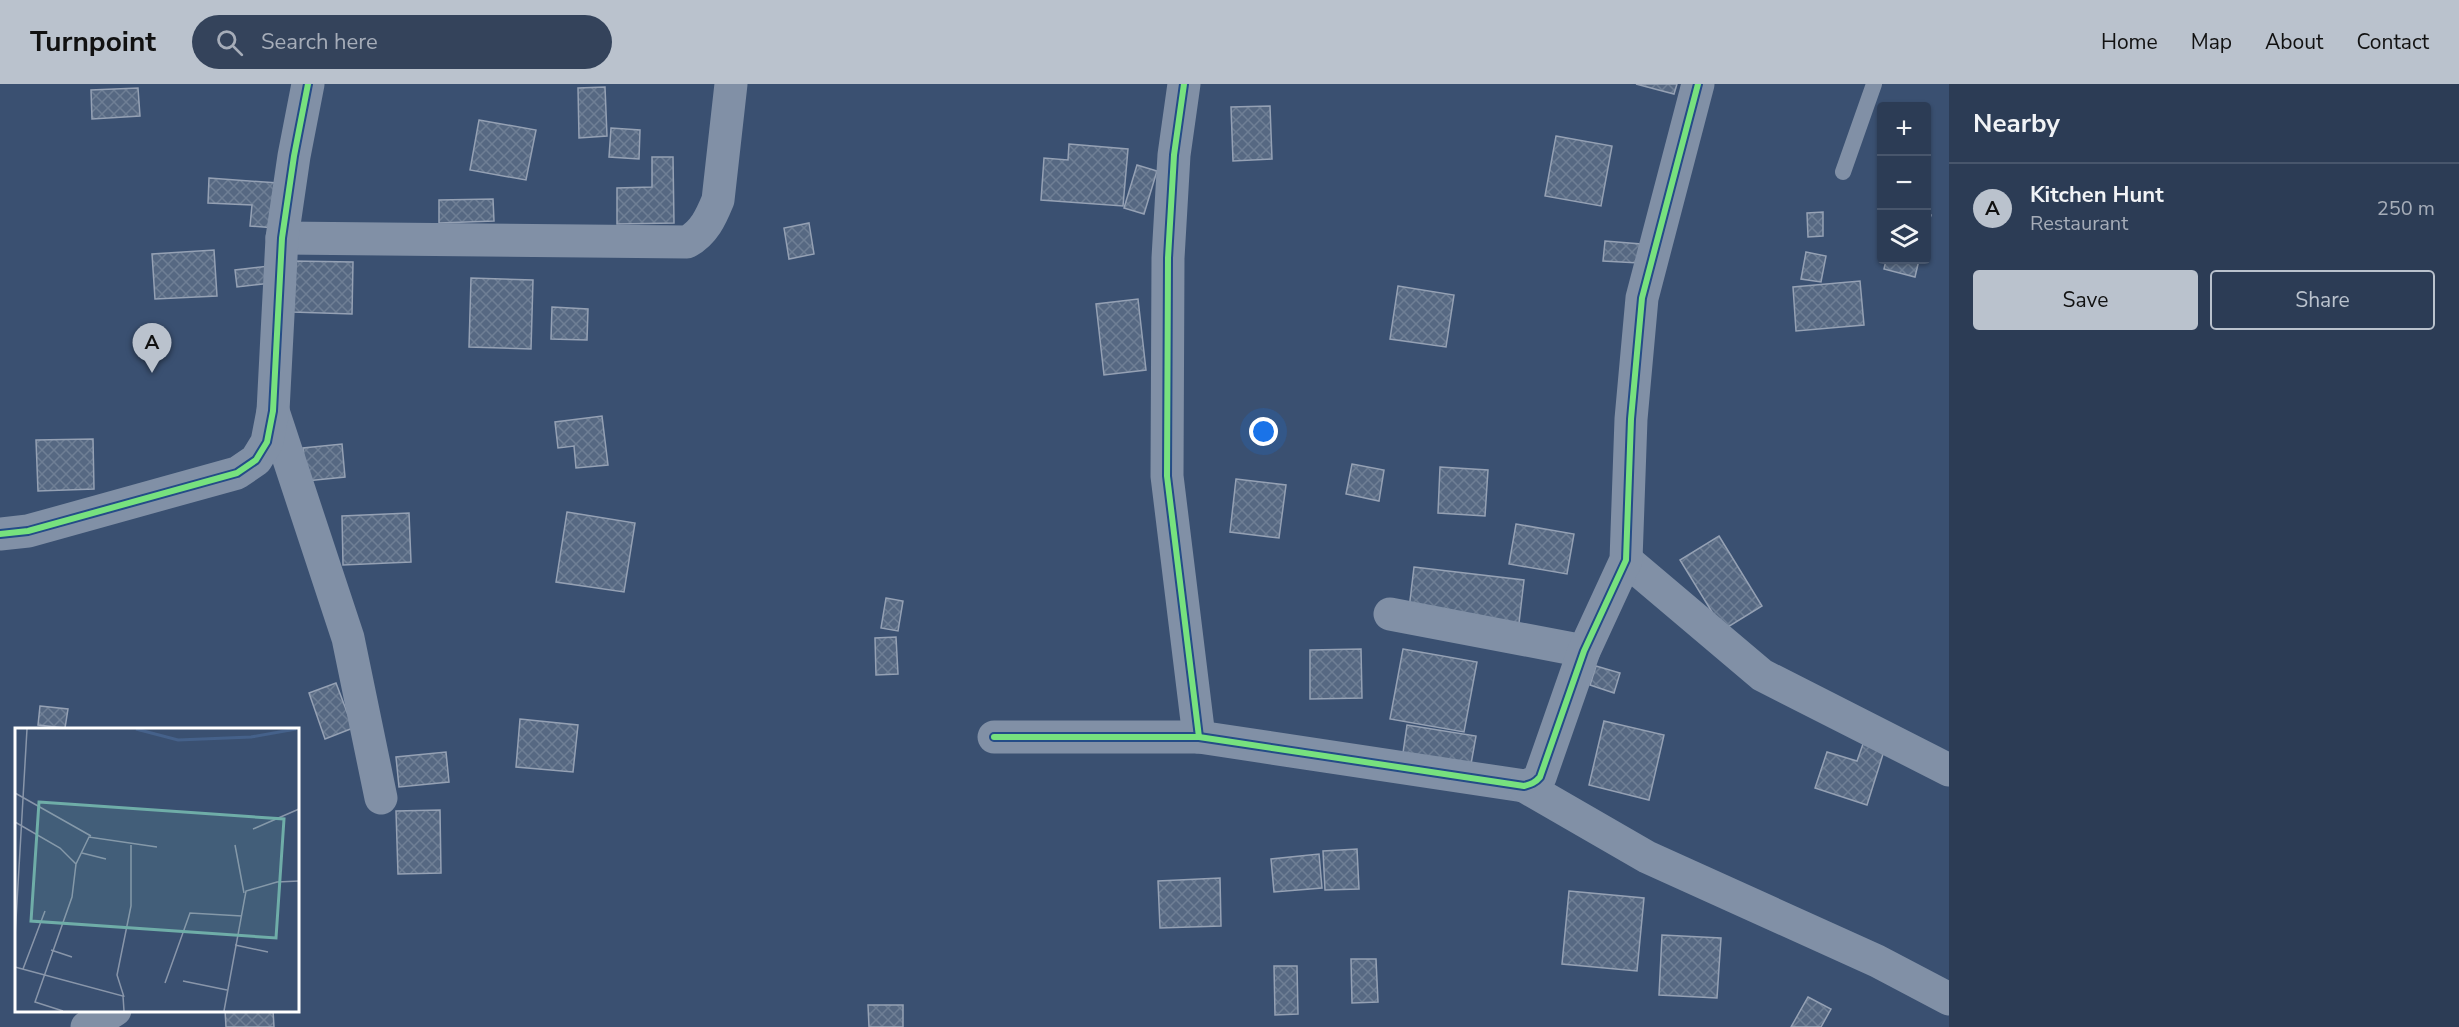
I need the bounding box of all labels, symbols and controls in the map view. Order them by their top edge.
search box [192,15,612,69]
text: Turnpoint [30,23,156,61]
icon: search [213,26,246,59]
text: Search here [261,27,378,57]
text: Home [2101,28,2158,56]
text: Map [2191,28,2232,56]
text: About [2265,28,2323,56]
text: Contact [2356,28,2429,56]
map controls [1877,102,1931,264]
button: + [1877,102,1931,156]
text: Nearby [1973,106,2060,141]
button: − [1877,156,1931,210]
text: Kitchen Hunt [2030,180,2164,210]
text: A [1985,195,2000,222]
text: 250 m [2377,195,2435,222]
button: layers [1877,210,1931,264]
text: Restaurant [2030,210,2128,237]
button: Save [1973,270,2198,330]
button: Share [2210,270,2435,330]
pin: A [132,324,172,373]
your location [1249,417,1278,446]
inset map [15,728,298,1012]

